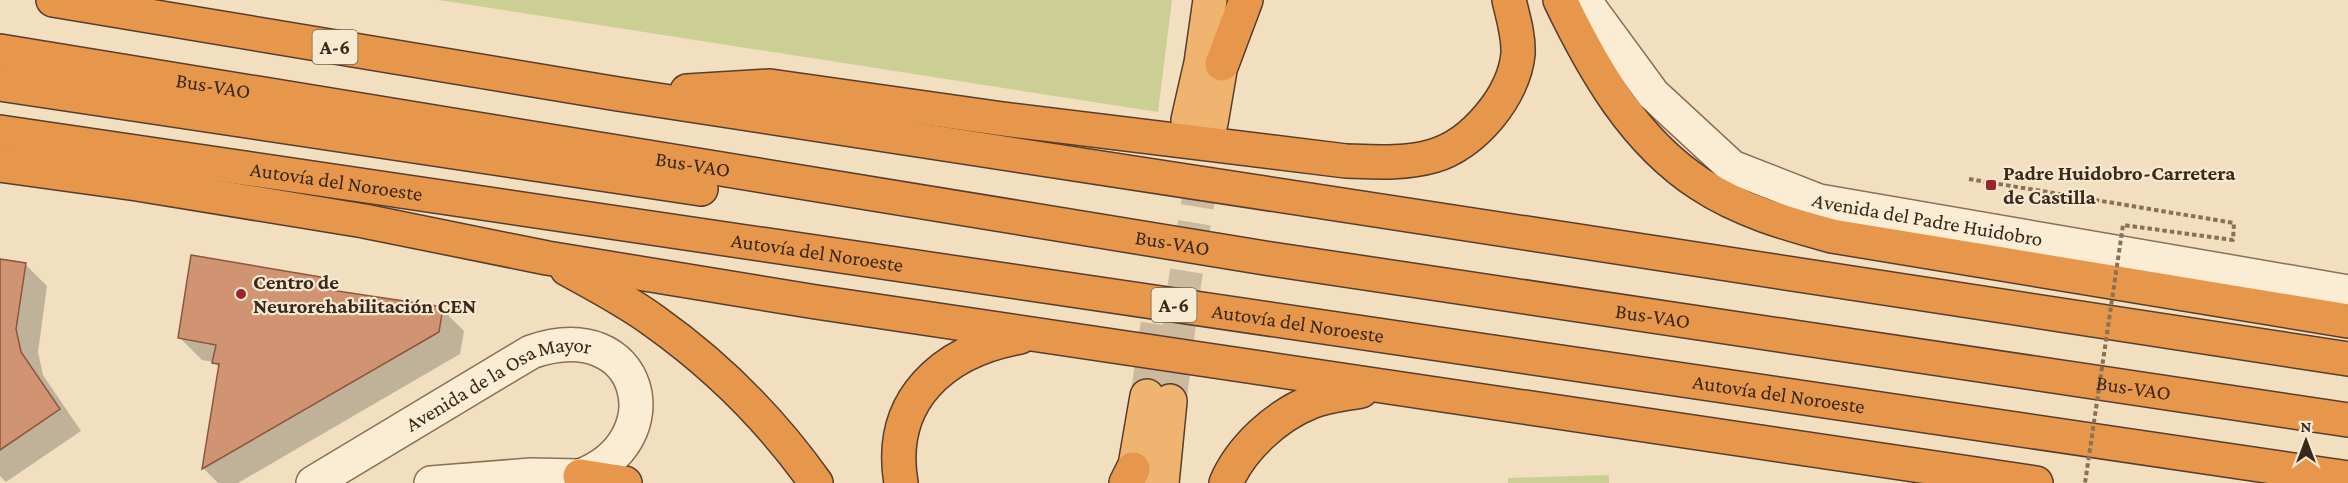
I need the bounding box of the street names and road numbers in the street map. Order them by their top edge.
road number: A-6 [312,30,358,64]
street label: Bus-VAO [174,68,252,104]
street label: Bus-VAO [654,146,732,182]
street label: Autovía del Noroeste [249,157,424,206]
street label: Avenida del Padre Huidobro [1809,188,2045,251]
street label: Bus-VAO [1133,225,1211,261]
street label: Autovía del Noroeste [729,228,905,277]
road number: A-6 [1152,288,1196,322]
street label: Autovía del Noroeste [1210,299,1386,348]
street label: Bus-VAO [1614,299,1692,334]
street label: Avenida de la Osa Mayor [401,333,595,437]
street label: Autovía del Noroeste [1691,370,1867,419]
street label: Bus-VAO [2095,371,2172,405]

